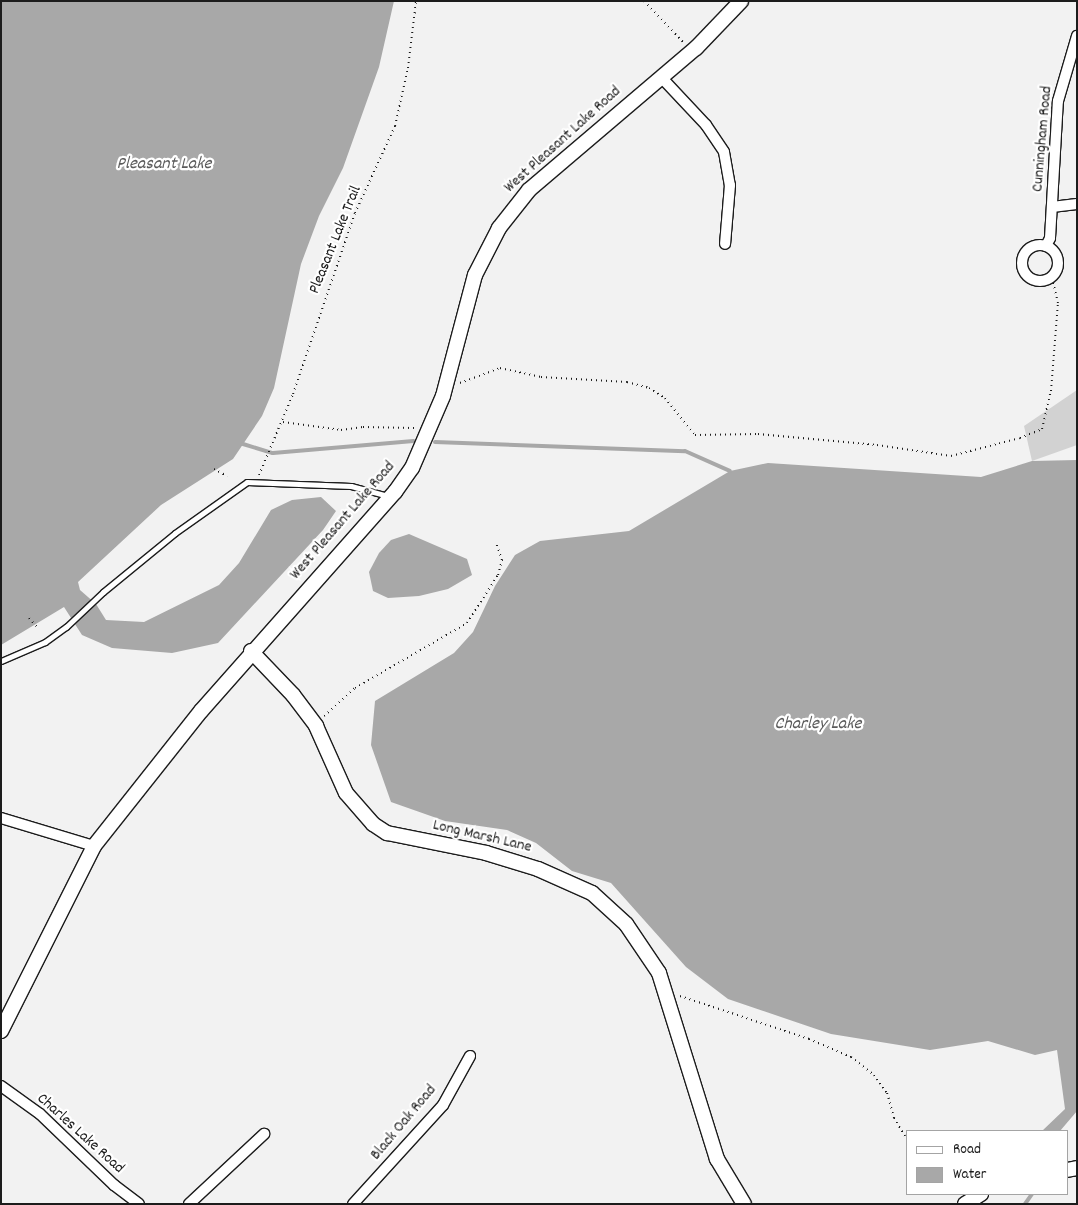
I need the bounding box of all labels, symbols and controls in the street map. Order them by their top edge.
street label: West Pleasant Lake Road [501,82,625,198]
street label: Cunningham Road [1029,85,1057,193]
water label: Pleasant Lake [116,154,212,176]
street label: Pleasant Lake Trail [306,183,366,297]
street label: West Pleasant Lake Road [286,458,400,584]
water label: Charley Lake [775,714,861,736]
street label: Long Marsh Lane [431,816,533,858]
street label: Black Oak Road [367,1081,441,1165]
street label: Charles Lake Road [32,1090,128,1178]
legend [906,1130,1068,1195]
text: Road [953,1139,981,1161]
text: Water [953,1164,986,1186]

